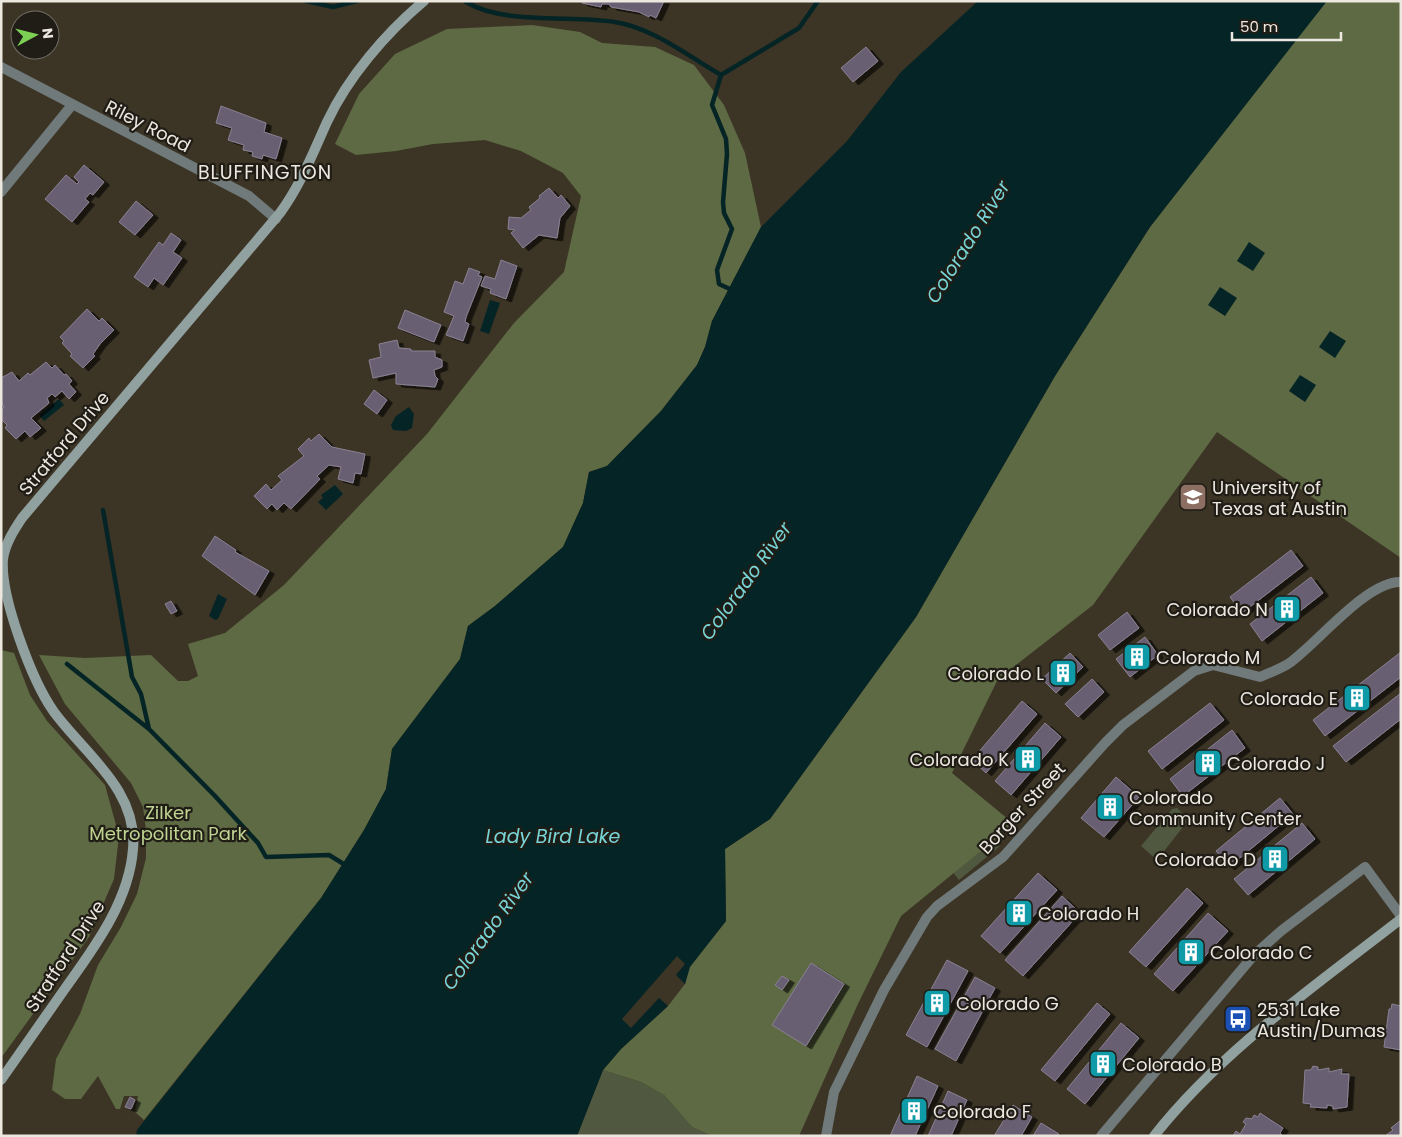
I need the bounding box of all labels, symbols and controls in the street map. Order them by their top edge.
north arrow [10,10,60,60]
scale bar [1232,10,1341,42]
text: 50 m [1240,16,1278,37]
text: N [37,27,58,40]
street label: Riley Road [101,94,195,158]
district label: BLUFFINGTON [198,159,332,186]
water label: Colorado River [919,175,1017,309]
street label: Stratford Drive [13,386,115,500]
place label: University of Texas at Austin [1212,475,1347,521]
school or university icon: University of Texas at Austin [1178,482,1208,512]
water label: Colorado River [694,516,799,646]
building icon: Colorado N [1272,594,1302,624]
place label: Colorado N [1167,597,1268,622]
building icon: Colorado M [1122,642,1152,672]
place label: Colorado M [1156,645,1260,670]
building icon: Colorado L [1048,658,1078,688]
place label: Colorado L [947,661,1044,686]
building icon: Colorado E [1342,683,1372,713]
place label: Colorado E [1240,686,1338,711]
building icon: Colorado K [1013,744,1043,774]
place label: Colorado K [909,747,1009,772]
building icon: Colorado J [1193,748,1223,778]
place label: Colorado J [1227,751,1325,776]
street label: Borger Street [973,757,1071,859]
place label: Colorado Community Center [1129,785,1302,831]
building icon: Colorado Community Center [1095,792,1125,822]
park label: Zilker Metropolitan Park [89,800,248,846]
water label: Lady Bird Lake [486,823,621,850]
building icon: Colorado D [1260,844,1290,874]
place label: Colorado D [1155,847,1256,872]
water label: Colorado River [436,866,541,996]
street label: Stratford Drive [19,895,111,1017]
building icon: Colorado H [1004,898,1034,928]
place label: Colorado H [1038,901,1139,926]
building icon: Colorado C [1176,937,1206,967]
place label: Colorado C [1210,940,1313,965]
building icon: Colorado G [922,988,952,1018]
place label: Colorado G [956,991,1059,1016]
place label: 2531 Lake Austin/Dumas [1257,997,1385,1043]
bus stop icon: 2531 Lake Austin/Dumas [1223,1004,1253,1034]
building icon: Colorado B [1088,1049,1118,1079]
place label: Colorado B [1122,1052,1222,1077]
building icon: Colorado F [899,1096,929,1126]
place label: Colorado F [933,1099,1031,1124]

